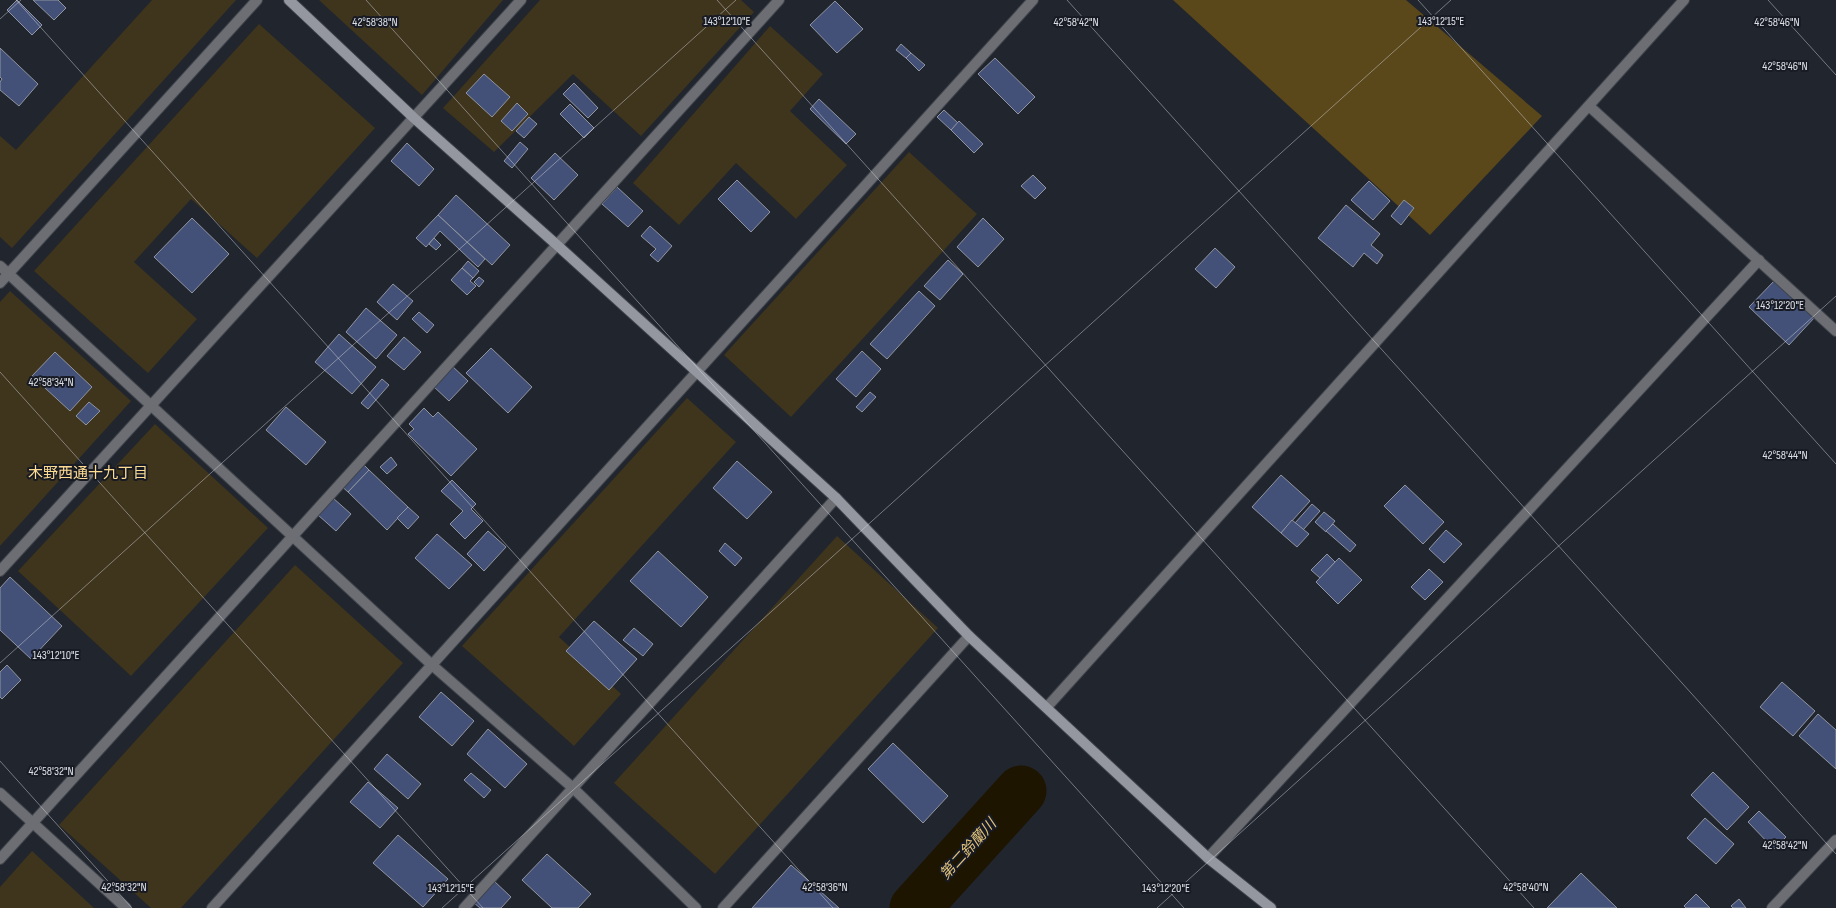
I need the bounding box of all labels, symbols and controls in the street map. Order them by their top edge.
text: 143°12'10"E [703,14,751,29]
text: 143°12'15"E [1418,14,1464,29]
text: 42°58'38"N [352,15,398,30]
text: 42°58'42"N [1053,15,1099,30]
text: 42°58'46"N [1754,15,1800,30]
text: 42°58'46"N [1762,59,1808,74]
text: 143°12'20"E [1756,298,1804,313]
text: 42°58'34"N [28,375,74,390]
text: 42°58'44"N [1762,448,1808,463]
district label: 木野西通十九丁目 [28,464,148,483]
text: 143°12'10"E [32,648,80,663]
text: 42°58'32"N [28,764,74,779]
water label: 第二鈴蘭川 [936,814,1002,884]
text: 42°58'42"N [1762,838,1808,853]
text: 42°58'32"N [101,880,147,895]
text: 42°58'36"N [802,880,848,895]
text: 42°58'40"N [1503,880,1549,895]
text: 143°12'15"E [428,881,474,896]
text: 143°12'20"E [1142,881,1190,896]

